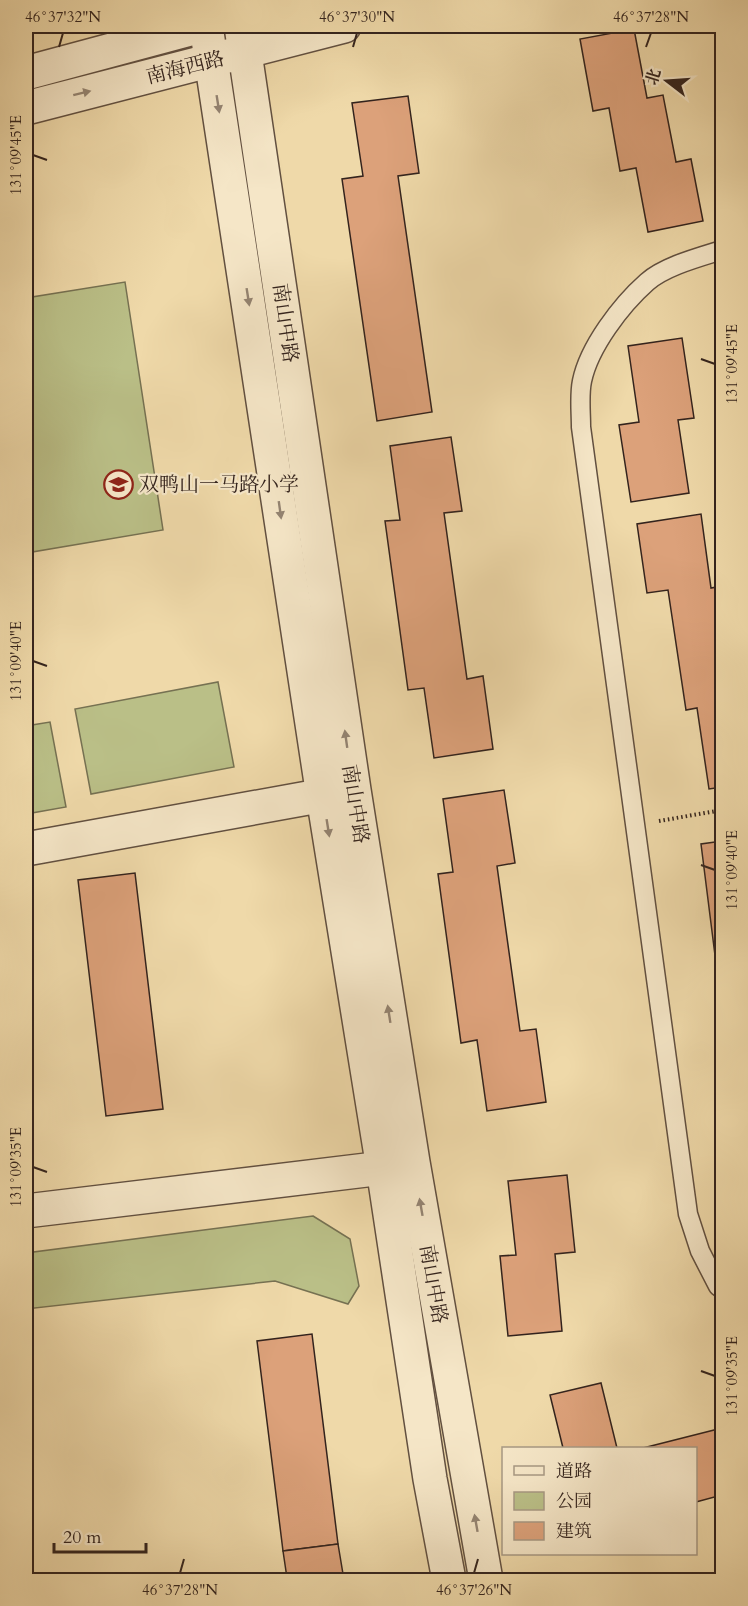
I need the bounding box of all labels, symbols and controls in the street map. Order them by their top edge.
text: 46°37'32"N [25,7,101,27]
text: 46°37'30"N [319,7,395,27]
text: 46°37'28"N [613,7,689,27]
street label: 南海西路 [143,45,227,90]
north arrow [637,51,697,111]
text: 北 [641,66,666,88]
one-way arrow [73,88,91,98]
one-way arrow [214,95,223,114]
text: 131°09'45"E [6,115,26,195]
street label: 南山中路 [267,282,304,365]
one-way arrow [243,287,252,306]
text: 131°09'45"E [722,324,742,404]
school or university icon: 双鸭山一马路小学 [102,468,134,500]
place label: 双鸭山一马路小学 [139,471,299,498]
one-way arrow [276,501,285,520]
text: 131°09'40"E [6,621,26,701]
one-way arrow [342,729,351,748]
street label: 南山中路 [336,762,375,846]
one-way arrow [324,818,333,837]
text: 131°09'40"E [722,830,742,910]
one-way arrow [385,1005,394,1024]
text: 131°09'35"E [6,1127,26,1207]
one-way arrow [416,1197,425,1216]
street label: 南山中路 [413,1242,454,1326]
text: 131°09'35"E [722,1336,742,1416]
legend [502,1447,697,1555]
text: 道路 [556,1459,592,1484]
text: 公园 [556,1489,592,1514]
one-way arrow [471,1513,480,1532]
scale bar [54,1516,146,1554]
text: 建筑 [556,1519,592,1544]
text: 20 m [63,1525,102,1550]
text: 46°37'28"N [142,1580,218,1600]
text: 46°37'26"N [436,1580,512,1600]

